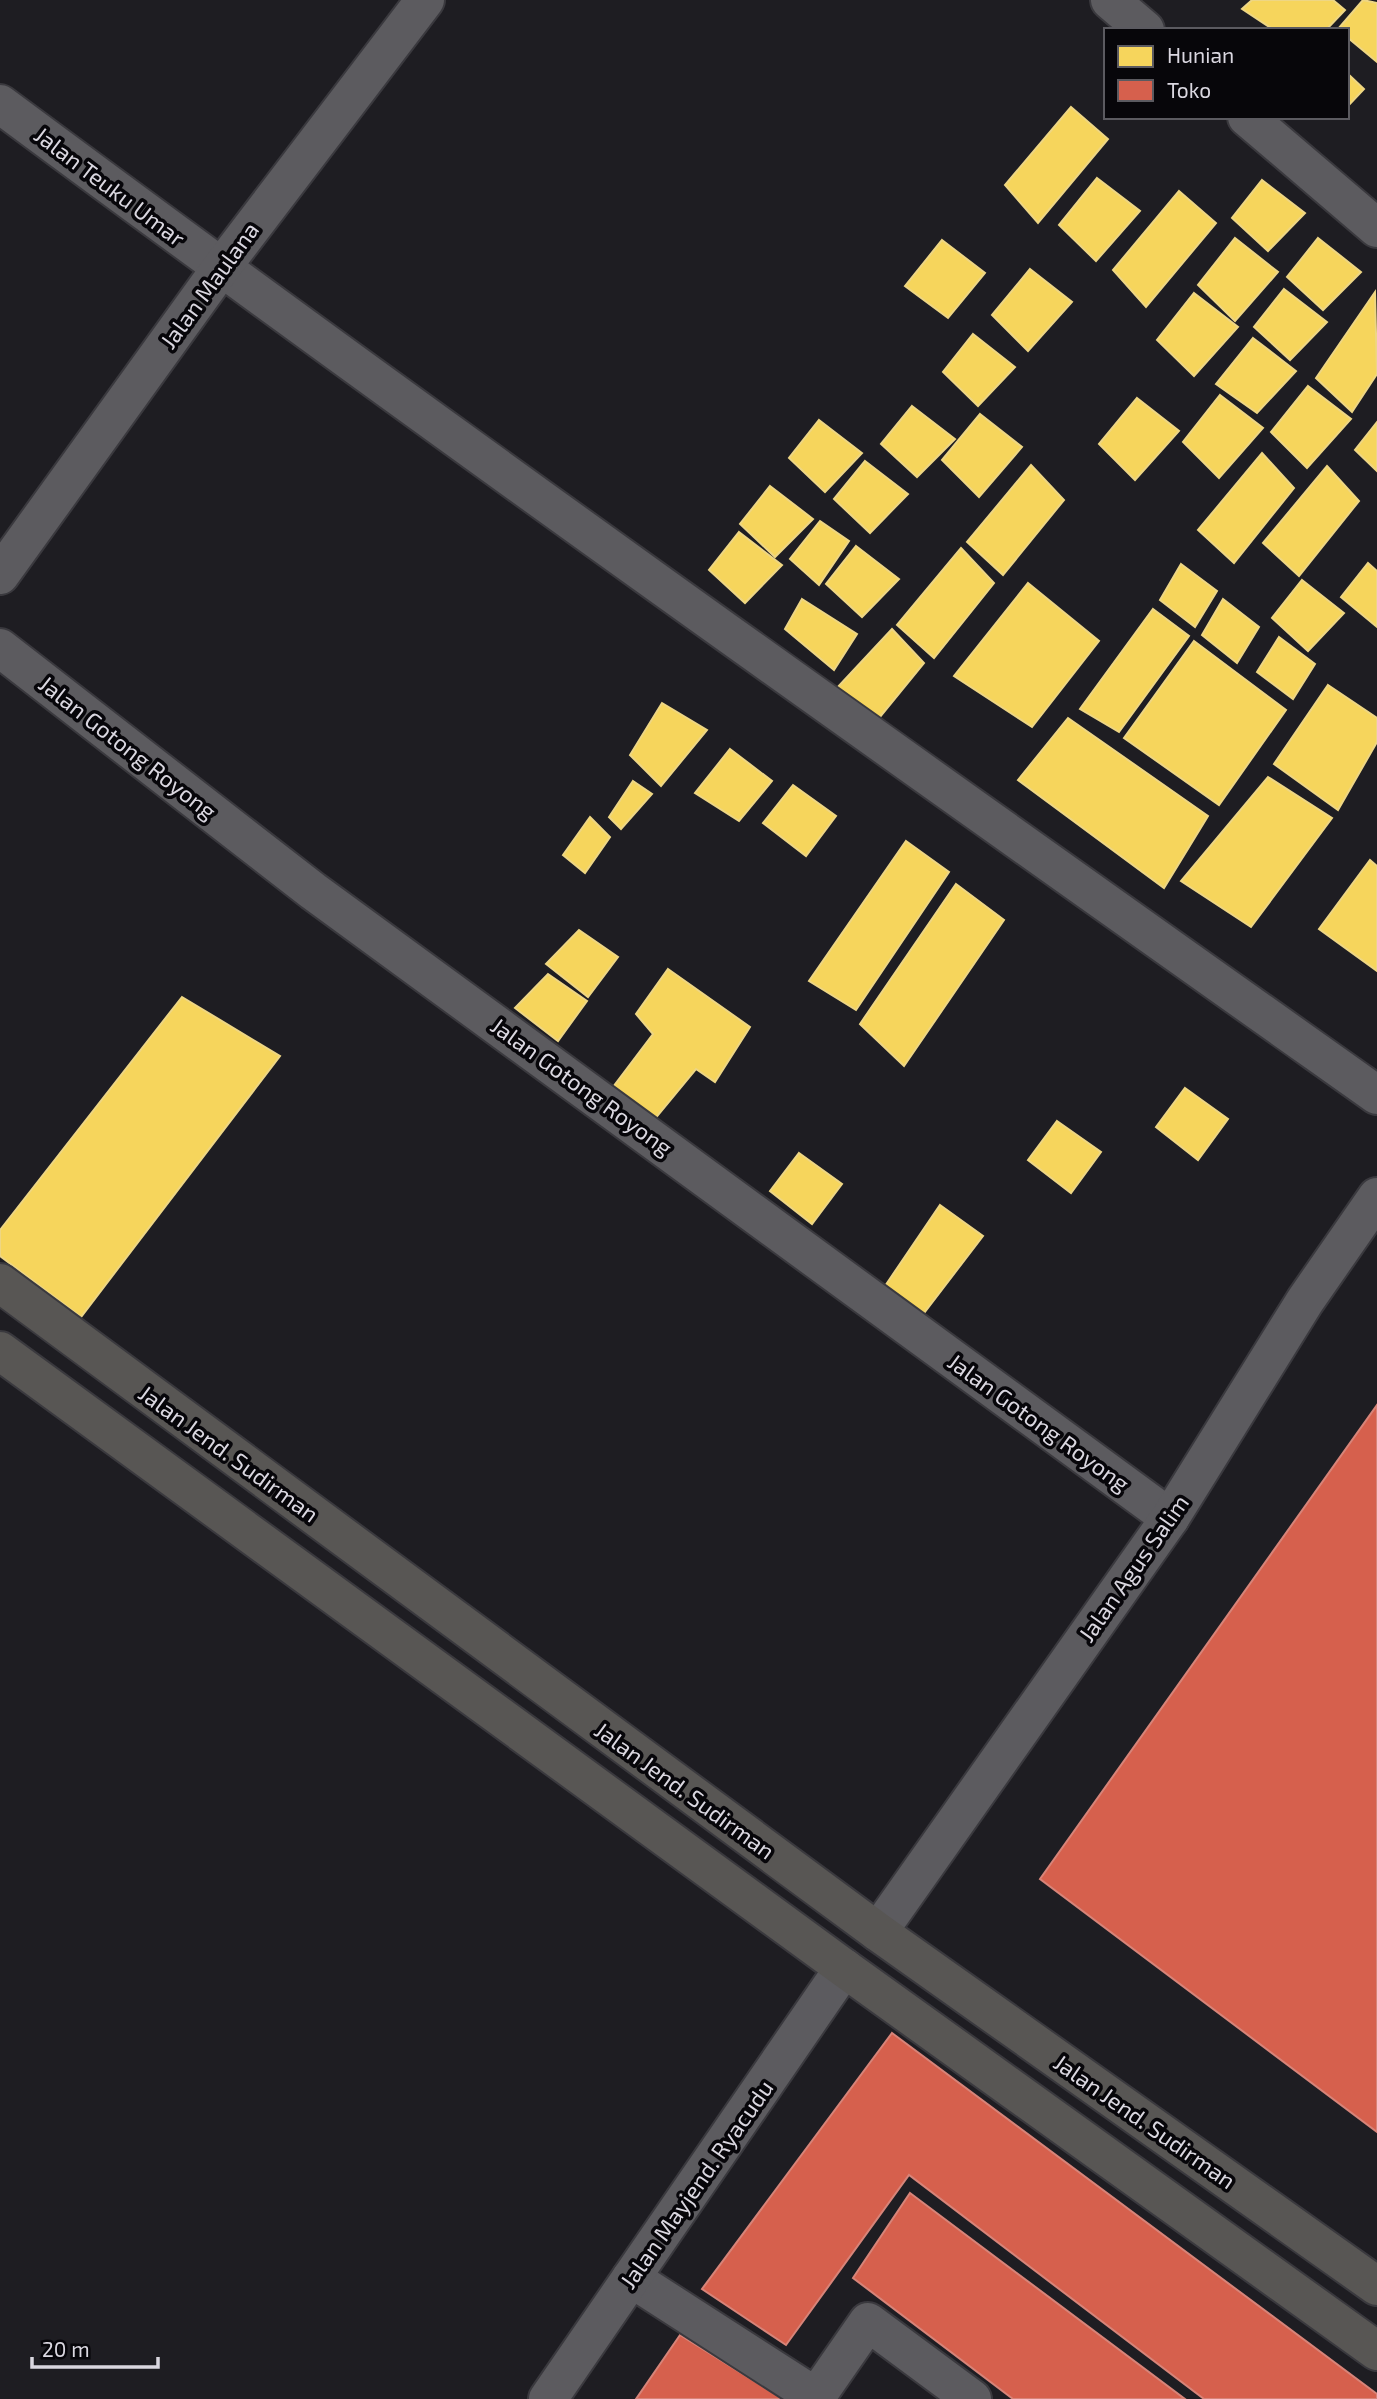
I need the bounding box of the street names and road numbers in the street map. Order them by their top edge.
street label: Jalan Teuku Umar [29,120,191,252]
street label: Jalan Maulana [154,216,264,354]
street label: Jalan Gotong Royong [34,669,222,825]
street label: Jalan Gotong Royong [486,1011,678,1161]
street label: Jalan Gotong Royong [943,1347,1135,1497]
street label: Jalan Jend. Sudirman [134,1378,324,1528]
street label: Jalan Agus Salim [1072,1489,1194,1647]
street label: Jalan Jend. Sudirman [590,1715,780,1865]
street label: Jalan Jend. Sudirman [1049,2048,1241,2194]
street label: Jalan Mayjend. Ryacudu [613,2074,779,2294]

